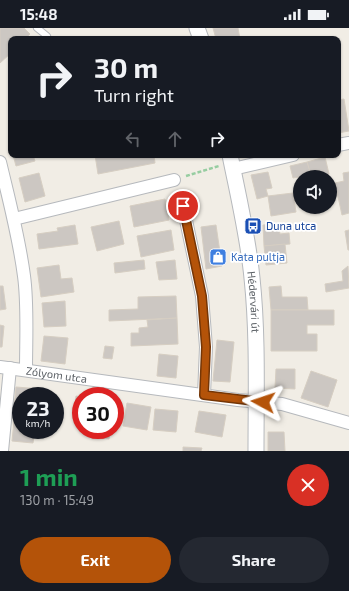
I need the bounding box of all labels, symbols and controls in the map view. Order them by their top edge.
text: 15:48 [20,5,58,23]
text: 30 m [94,50,158,84]
icon: right [28,52,80,104]
text: Turn right [94,84,174,106]
icon: left [122,128,144,150]
icon: ahead [164,128,186,150]
icon: right [206,128,228,150]
map controls [293,170,337,214]
button: sound [293,170,337,214]
pin [166,189,200,223]
icon: arrive [172,195,194,217]
bus stop icon: Duna utca [243,216,263,236]
place label: Duna utca [266,219,316,232]
shop icon: Kata pultja [208,247,228,267]
place label: Kata pultja [231,250,285,264]
street label: Hédervári út [245,270,263,333]
street label: Zólyom utca [25,364,88,385]
position arrow [242,381,284,423]
speed limit sign: 30 [72,387,124,439]
text: 23 [27,396,49,420]
text: km/h [26,417,50,429]
text: 1 min [20,462,78,491]
button: close [287,464,329,506]
text: 130 m · 15:49 [20,492,94,508]
button: Exit [20,537,171,583]
button: Share [179,537,329,583]

